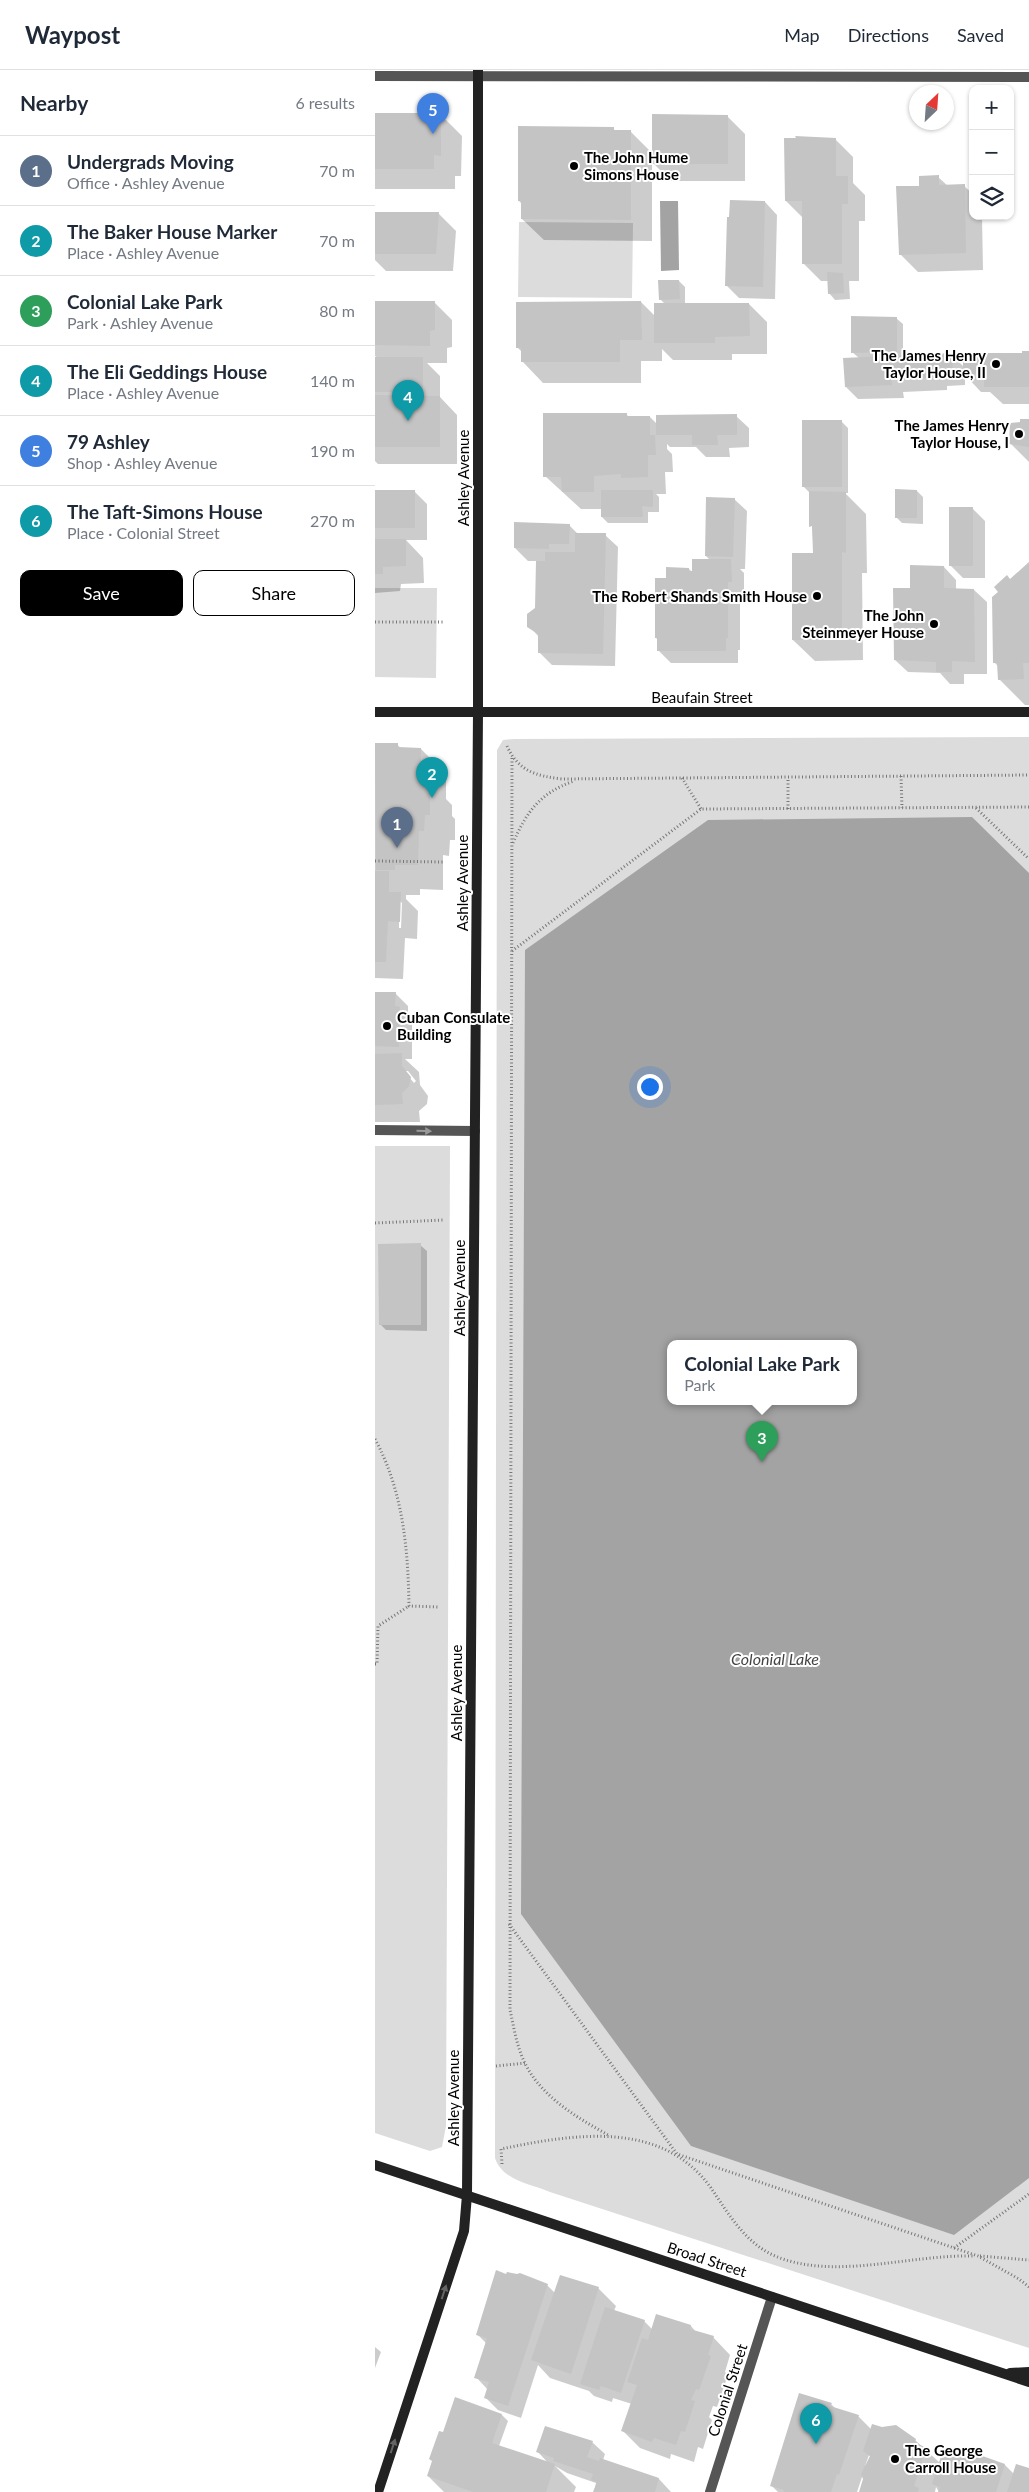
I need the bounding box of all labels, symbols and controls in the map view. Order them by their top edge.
text: Waypost [25,20,120,49]
text: Map [784,24,820,46]
text: Directions [848,24,929,46]
text: Saved [957,24,1004,46]
north arrow [909,85,954,130]
map controls [969,85,1014,220]
button: + [969,85,1014,130]
text: Nearby [20,90,88,115]
text: 6 results [295,93,355,112]
pin: 5 [417,93,449,134]
button: − [969,130,1014,175]
place label: The John Hume Simons House [584,148,688,183]
text: Undergrads Moving [67,150,234,173]
marker: The John Hume Simons House [568,160,580,172]
text: 1 [31,161,41,180]
text: 70 m [319,161,355,180]
text: Office · Ashley Avenue [67,173,225,192]
button: layers [969,175,1014,220]
text: The Baker House Marker [67,220,277,243]
text: 2 [31,231,41,250]
text: 70 m [319,231,355,250]
text: Place · Ashley Avenue [67,243,219,262]
text: Colonial Lake Park [67,290,223,313]
text: 3 [31,301,41,320]
text: 80 m [319,301,355,320]
text: Park · Ashley Avenue [67,313,213,332]
place label: The James Henry Taylor House, II [872,346,986,381]
marker: The James Henry Taylor House, II [990,358,1002,370]
text: The Eli Geddings House [67,360,267,383]
text: 4 [31,371,41,390]
text: 140 m [310,371,355,390]
pin: 4 [392,380,424,421]
text: Place · Ashley Avenue [67,383,219,402]
place label: The James Henry Taylor House, I [895,416,1009,451]
marker: The James Henry Taylor House, I [1013,428,1025,440]
text: 79 Ashley [67,430,150,453]
street label: Ashley Avenue [454,430,472,526]
text: 5 [31,441,41,460]
text: 190 m [310,441,355,460]
text: Shop · Ashley Avenue [67,453,217,472]
text: The Taft-Simons House [67,500,263,523]
text: 6 [31,511,41,530]
text: 270 m [310,511,355,530]
text: Place · Colonial Street [67,523,220,542]
button: Save [20,570,183,616]
button: Share [193,570,355,616]
place label: The Robert Shands Smith House [592,587,807,605]
marker: The Robert Shands Smith House [811,590,823,602]
place label: The John Steinmeyer House [802,606,924,641]
marker: The John Steinmeyer House [928,618,940,630]
street label: Beaufain Street [651,688,753,706]
pin: 2 [416,757,448,798]
pin: 1 [381,807,413,848]
street label: Ashley Avenue [453,835,471,931]
place label: Cuban Consulate Building [397,1008,510,1043]
marker: Cuban Consulate Building [381,1020,393,1032]
your location [637,1074,663,1100]
one-way arrow [416,1127,432,1135]
street label: Ashley Avenue [450,1240,468,1336]
popup [667,1340,857,1405]
text: Colonial Lake Park [684,1352,840,1375]
text: Park [684,1375,715,1394]
pin: 3 [746,1421,778,1462]
street label: Ashley Avenue [447,1645,465,1741]
water label: Colonial Lake [731,1649,819,1668]
street label: Ashley Avenue [444,2050,462,2146]
street label: Broad Street [665,2238,750,2280]
one-way arrow [441,2284,449,2299]
street label: Colonial Street [703,2341,751,2439]
pin: 6 [800,2403,832,2444]
one-way arrow [390,2438,397,2453]
place label: The George Carroll House [905,2441,996,2476]
marker: The George Carroll House [889,2453,901,2465]

